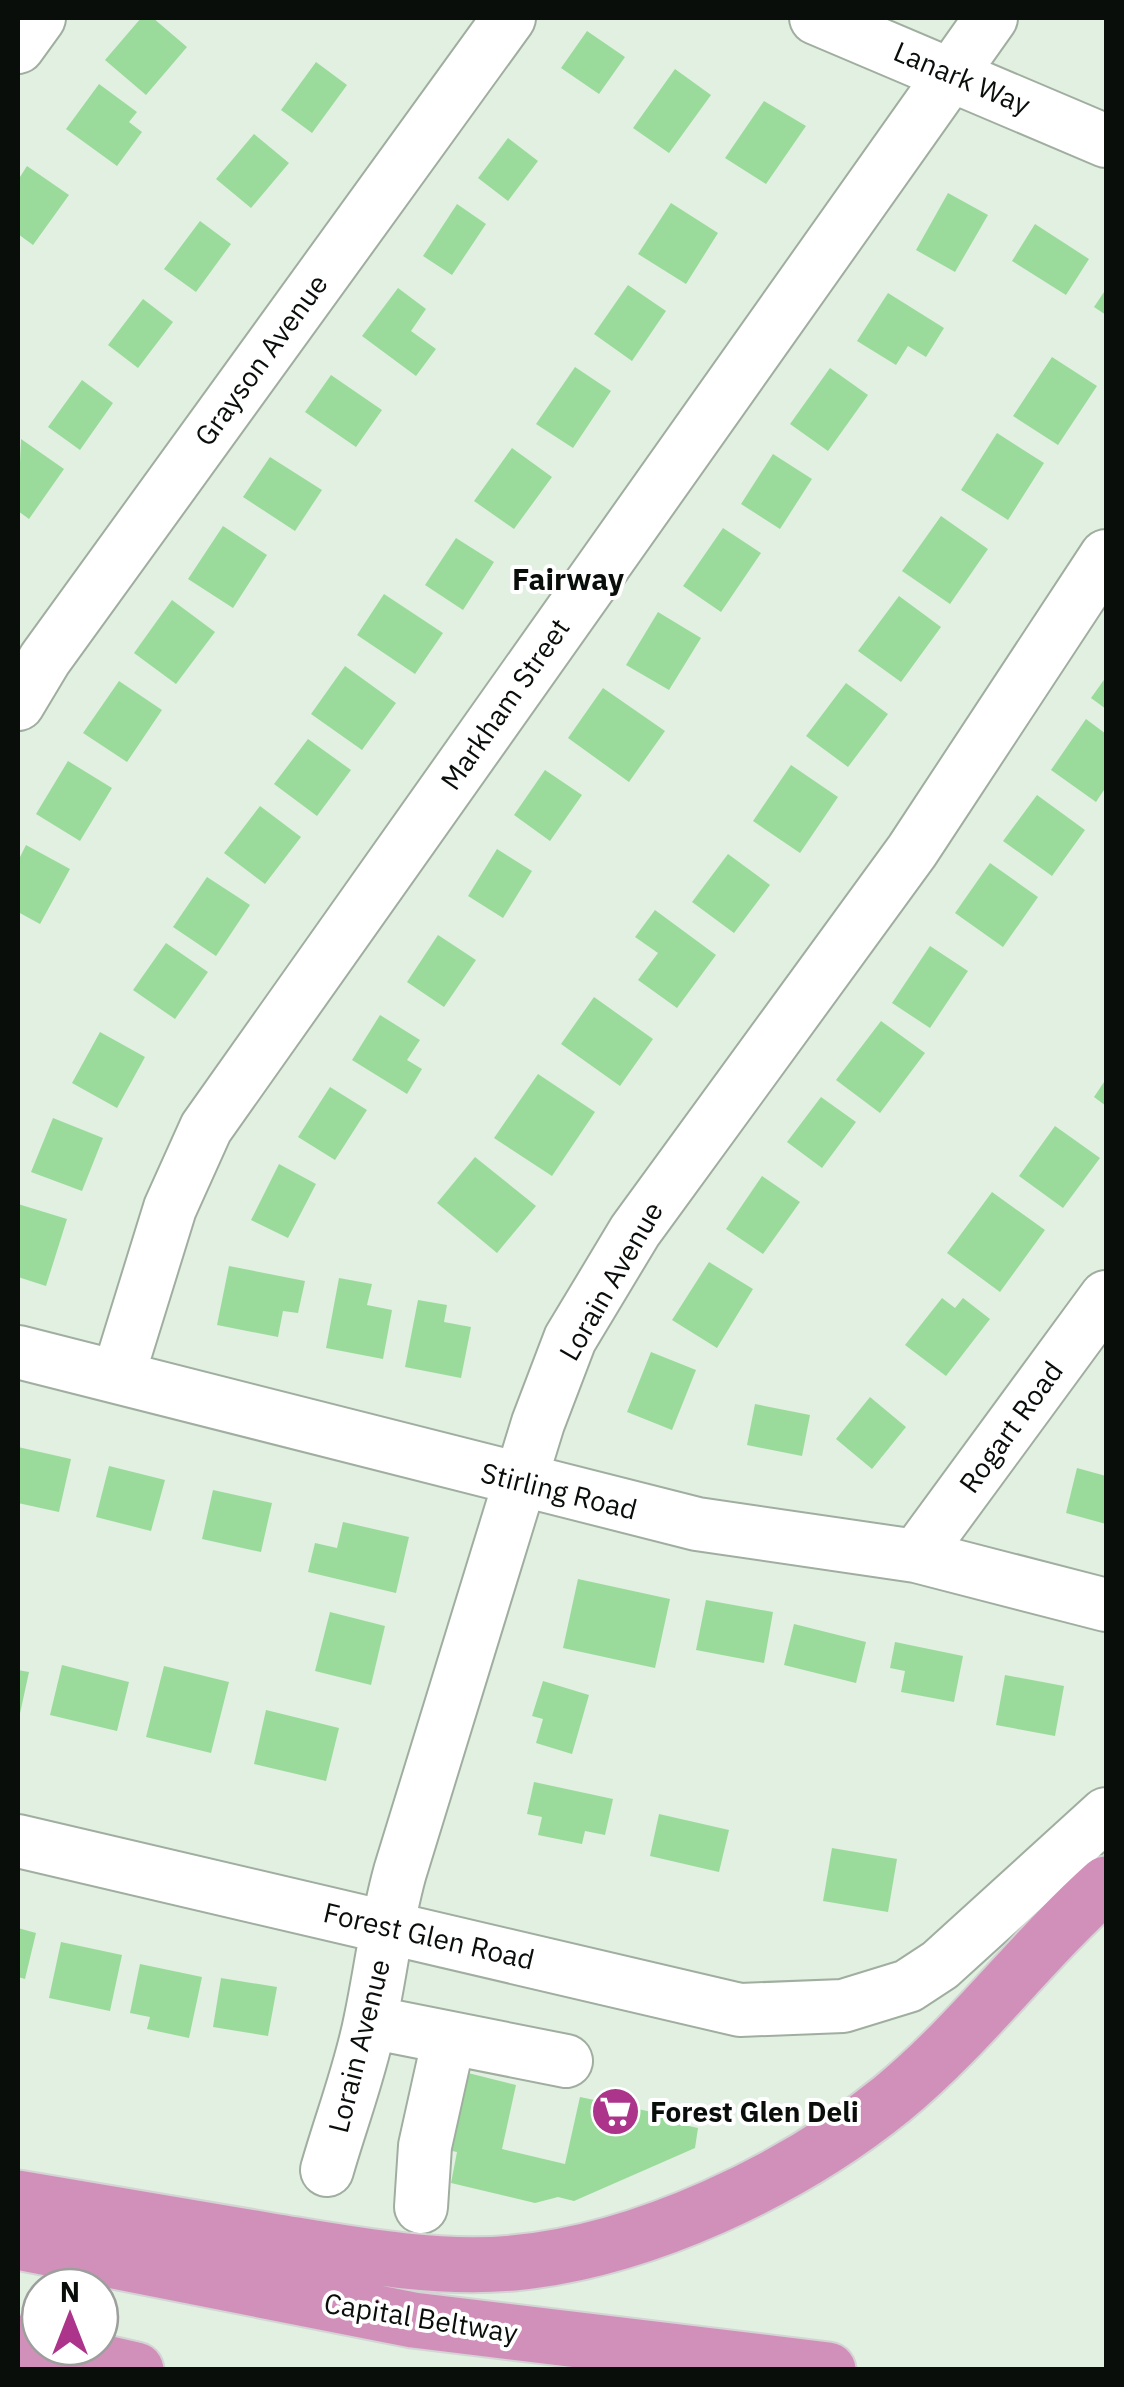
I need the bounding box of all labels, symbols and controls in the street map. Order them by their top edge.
street label: Lanark Way [888,32,1036,123]
street label: Grayson Avenue [186,266,335,453]
district label: Fairway [512,559,624,598]
street label: Markham Street [432,611,578,797]
street label: Lorain Avenue [550,1195,671,1367]
street label: Rogart Road [950,1354,1071,1500]
street label: Stirling Road [477,1453,641,1528]
street label: Forest Glen Road [320,1893,538,1978]
street label: Lorain Avenue [319,1955,398,2136]
supermarket icon: Forest Glen Deli [589,2086,641,2138]
place label: Forest Glen Deli [650,2093,859,2130]
north arrow [20,2267,120,2367]
text: N [60,2273,80,2310]
street label: Capital Beltway [322,2284,521,2351]

